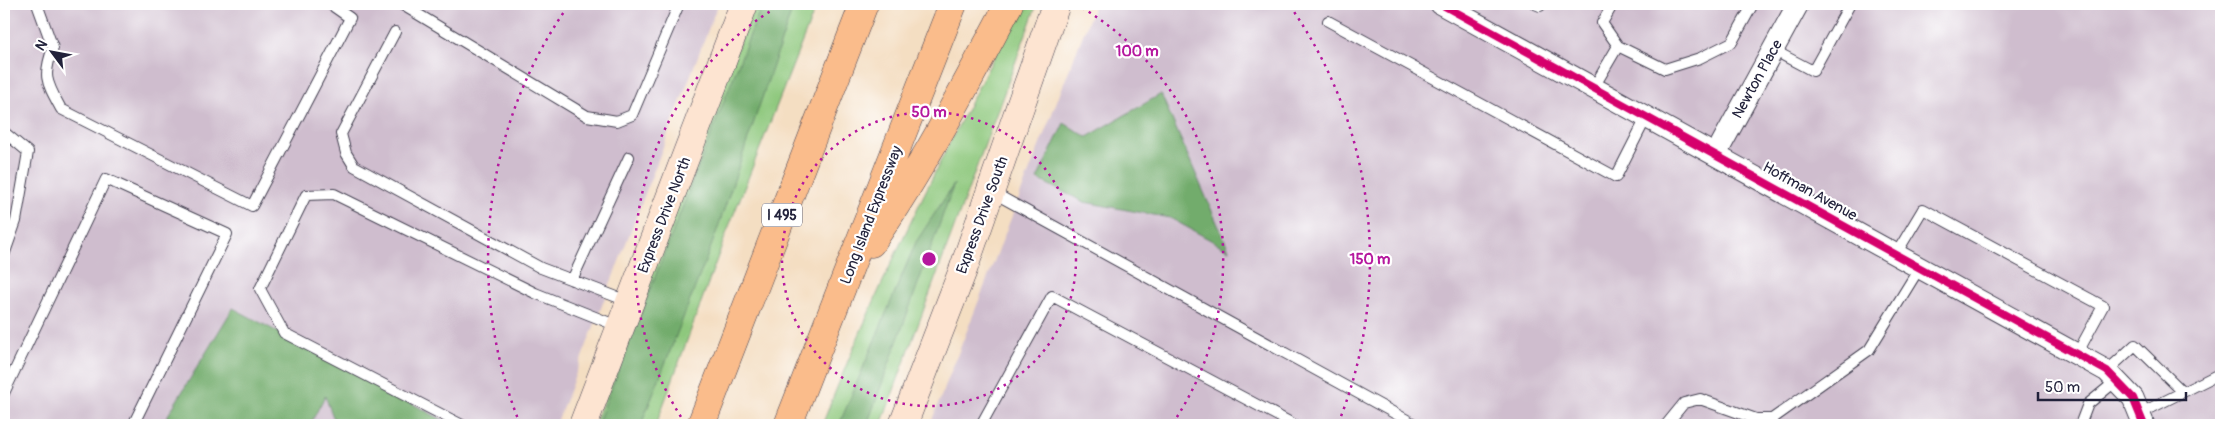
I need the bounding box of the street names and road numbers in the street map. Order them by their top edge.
street label: Newton Place [1728,36,1787,122]
street label: Long Island Expressway [836,143,907,287]
street label: Express Drive South [952,154,1013,276]
street label: Express Drive North [634,155,695,276]
street label: Hoffman Avenue [1759,158,1861,226]
road number: I 495 [762,204,802,226]

